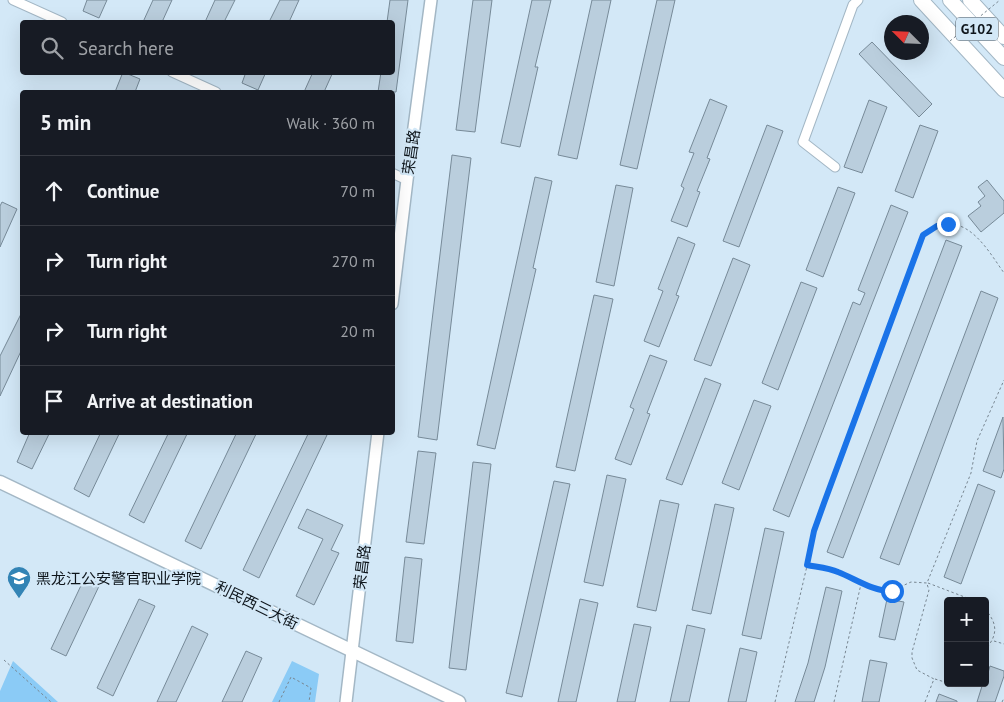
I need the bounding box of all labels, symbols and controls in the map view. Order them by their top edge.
north arrow [884,15,929,60]
road number: G102 [956,18,998,40]
search box [20,20,395,75]
icon: search [38,34,66,62]
text: Search here [78,36,174,60]
text: 5 min [40,109,91,136]
text: Walk · 360 m [286,113,375,133]
street label: 荣昌路 [398,128,424,176]
icon: ahead [40,177,68,205]
text: Continue [87,179,159,203]
text: 70 m [340,181,375,201]
route end [937,213,960,236]
icon: right [40,247,68,275]
text: Turn right [87,249,167,273]
text: 270 m [332,251,375,271]
icon: right [40,317,68,345]
text: Turn right [87,319,167,343]
text: 20 m [340,321,375,341]
icon: arrive [40,387,68,415]
text: Arrive at destination [87,389,253,413]
street label: 荣昌路 [350,544,374,590]
school or university icon: 黑龙江公安警官职业学院 [6,565,32,599]
place label: 黑龙江公安警官职业学院 [36,569,201,588]
street label: 利民西三大街 [212,577,302,633]
route start [881,580,904,603]
map controls [944,597,989,687]
button: + [944,597,989,642]
button: − [944,642,989,687]

